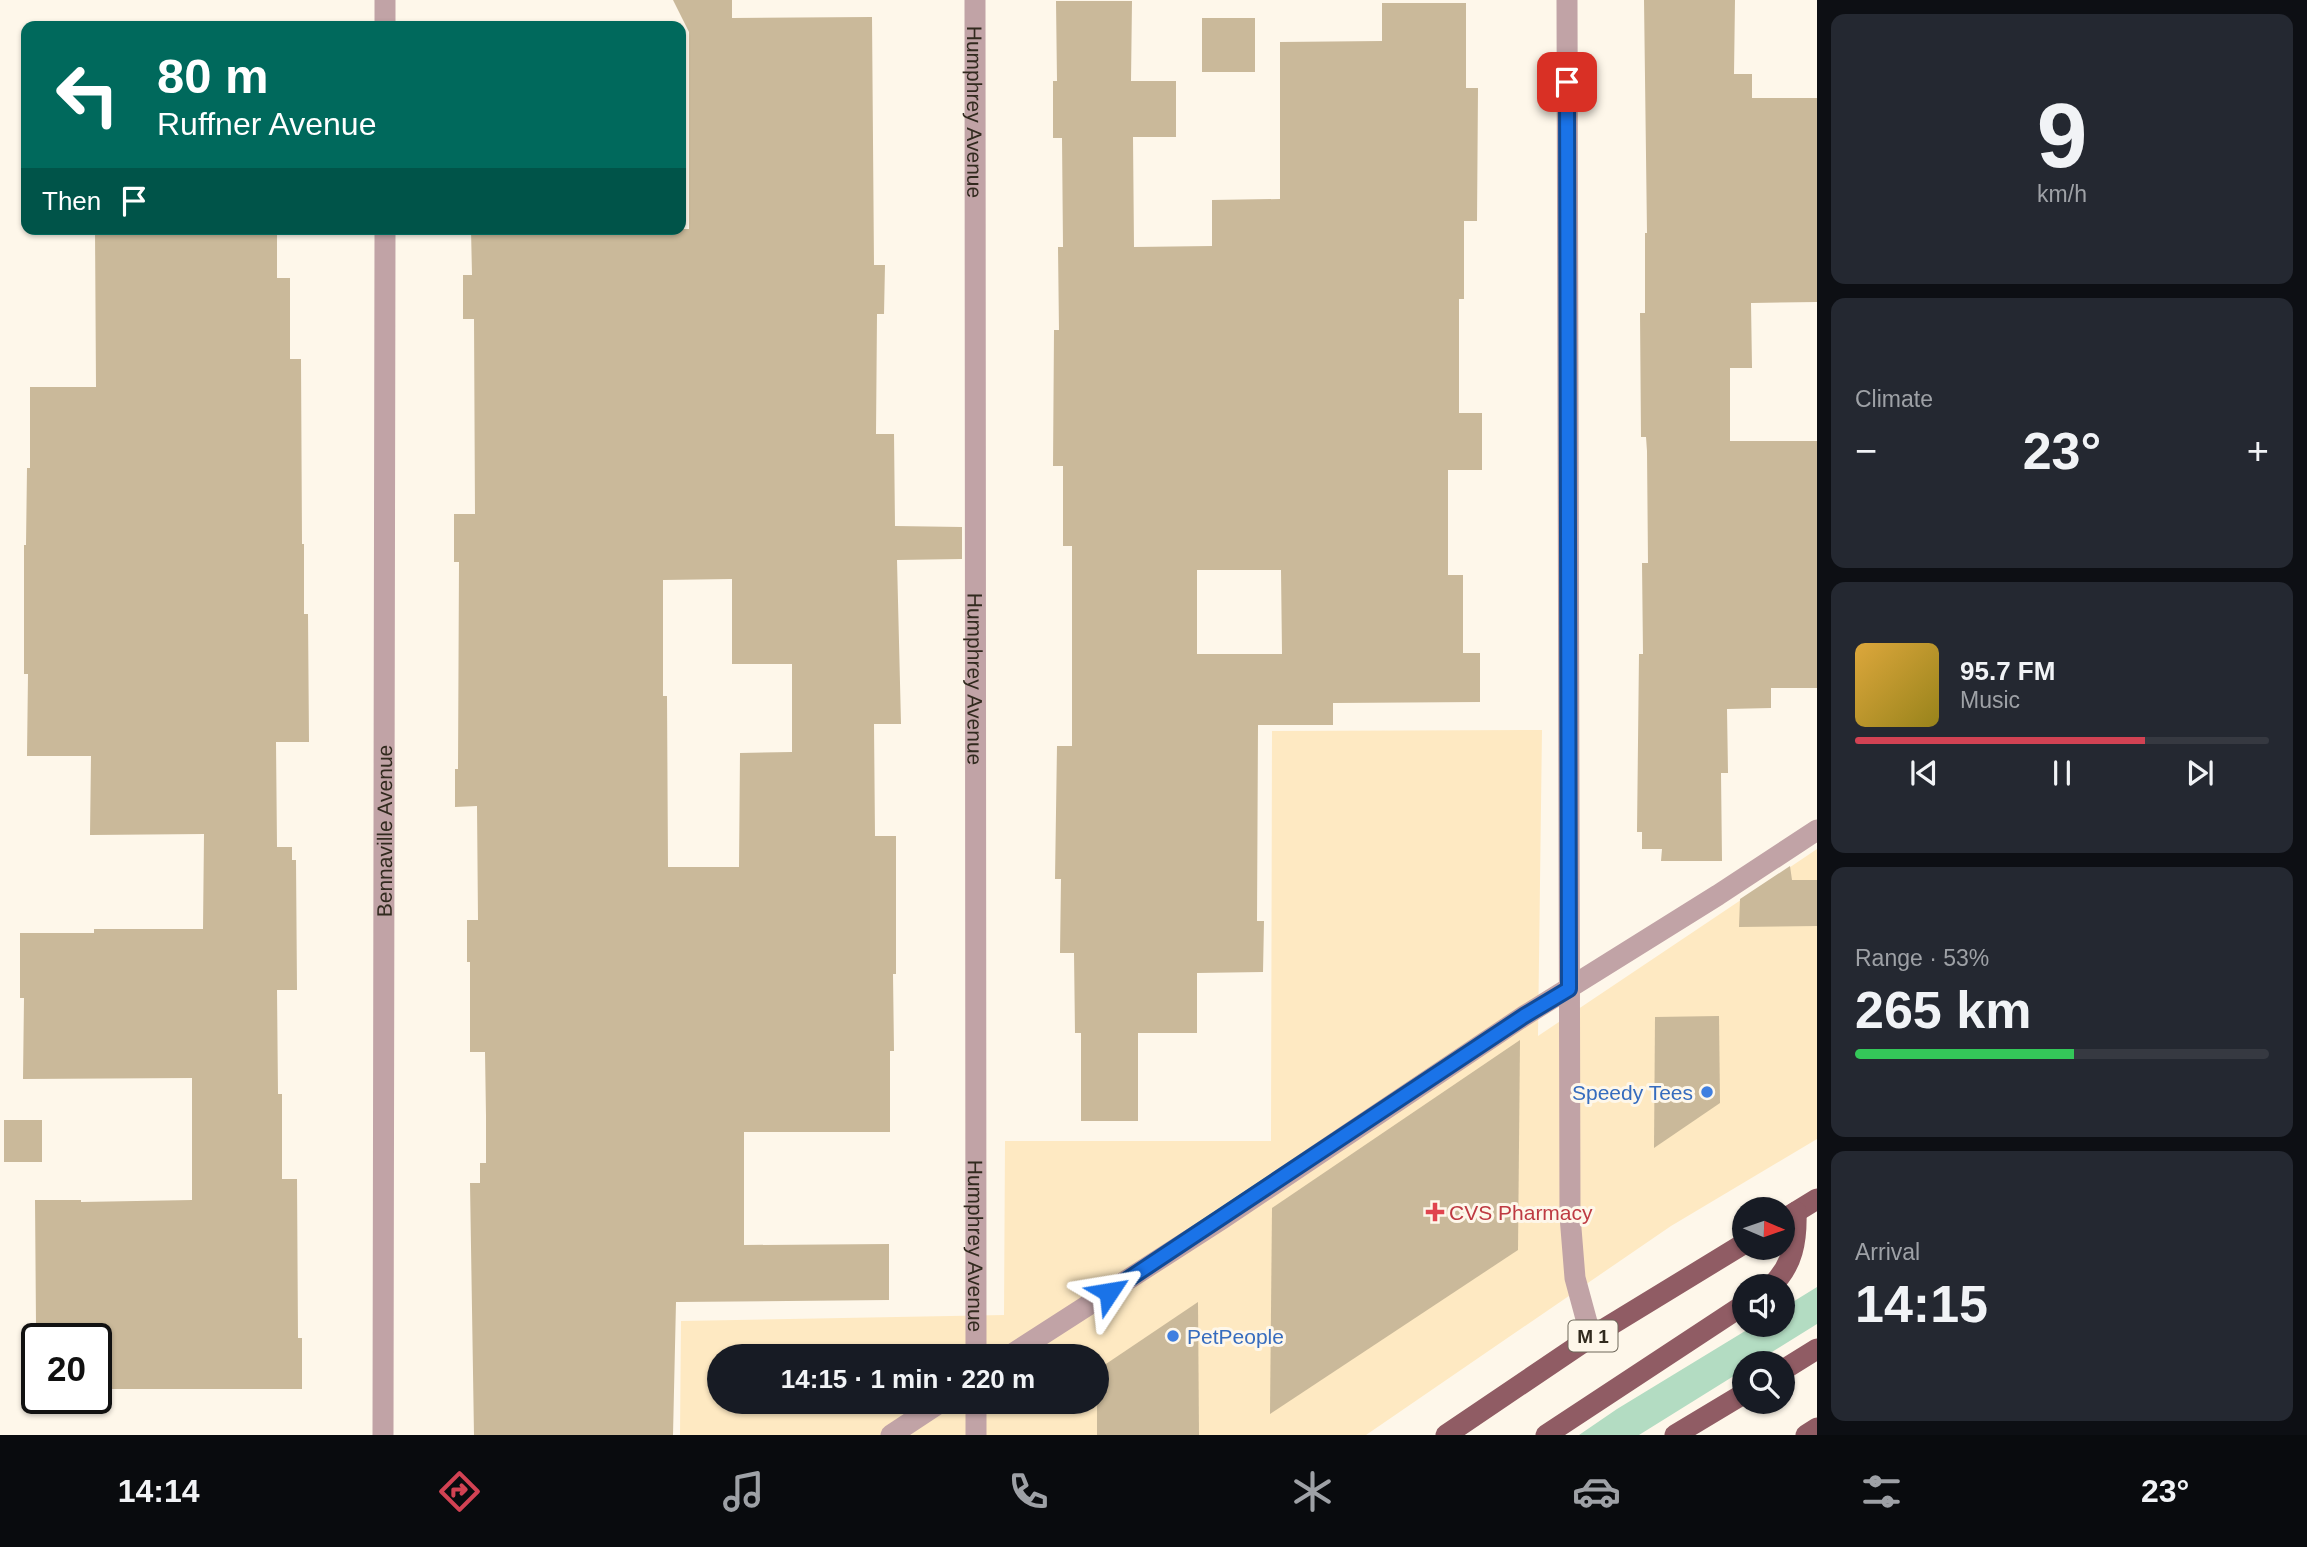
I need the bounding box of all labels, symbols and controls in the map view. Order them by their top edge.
street label: Humphrey Avenue [964,26,987,198]
icon: left [42,49,133,140]
text: 80 m [157,49,269,103]
pin [1537,52,1597,112]
icon: arrive [1548,63,1586,101]
text: 9 [2037,85,2087,186]
text: Ruffner Avenue [157,106,376,142]
text: km/h [2037,181,2087,207]
icon: arrive [115,182,153,220]
text: Then [42,186,101,216]
text: Climate [1855,386,1933,412]
text: 23° [2023,422,2101,480]
text: − [1855,430,1877,472]
text: + [2247,430,2269,472]
street label: Humphrey Avenue [964,593,987,765]
text: 95.7 FM [1960,656,2055,686]
text: Music [1960,687,2020,713]
street label: Bennaville Avenue [372,745,396,917]
icon: previous [1905,754,1943,792]
icon: pause [2043,754,2081,792]
icon: next [2181,754,2219,792]
text: Range · 53% [1855,945,1989,971]
text: 265 km [1855,981,2031,1039]
place label: Speedy Tees [1572,1081,1693,1104]
marker: Speedy Tees [1699,1084,1715,1100]
street label: Humphrey Avenue [964,1160,987,1332]
north arrow [1732,1197,1796,1260]
map controls [1732,1197,1795,1414]
place label: CVS Pharmacy [1449,1201,1593,1224]
marker: CVS Pharmacy [1427,1204,1443,1220]
text: Arrival [1855,1239,1920,1265]
position arrow [1072,1255,1146,1329]
button: sound [1732,1274,1795,1337]
text: 14:15 [1855,1275,1988,1333]
road number: M 1 [1568,1320,1618,1352]
speed limit sign: 20 [21,1323,112,1414]
place label: PetPeople [1187,1325,1284,1348]
marker: PetPeople [1165,1328,1181,1344]
button: search [1732,1351,1795,1414]
text: 14:15 · 1 min · 220 m [781,1364,1035,1394]
icon: directions [435,1467,484,1516]
icon: music [719,1467,768,1516]
icon: phone [1004,1467,1053,1516]
icon: climate [1288,1467,1337,1516]
icon: car [1572,1467,1621,1516]
icon: filters [1857,1467,1906,1516]
text: 14:14 [118,1473,200,1509]
text: 23° [2141,1473,2189,1509]

